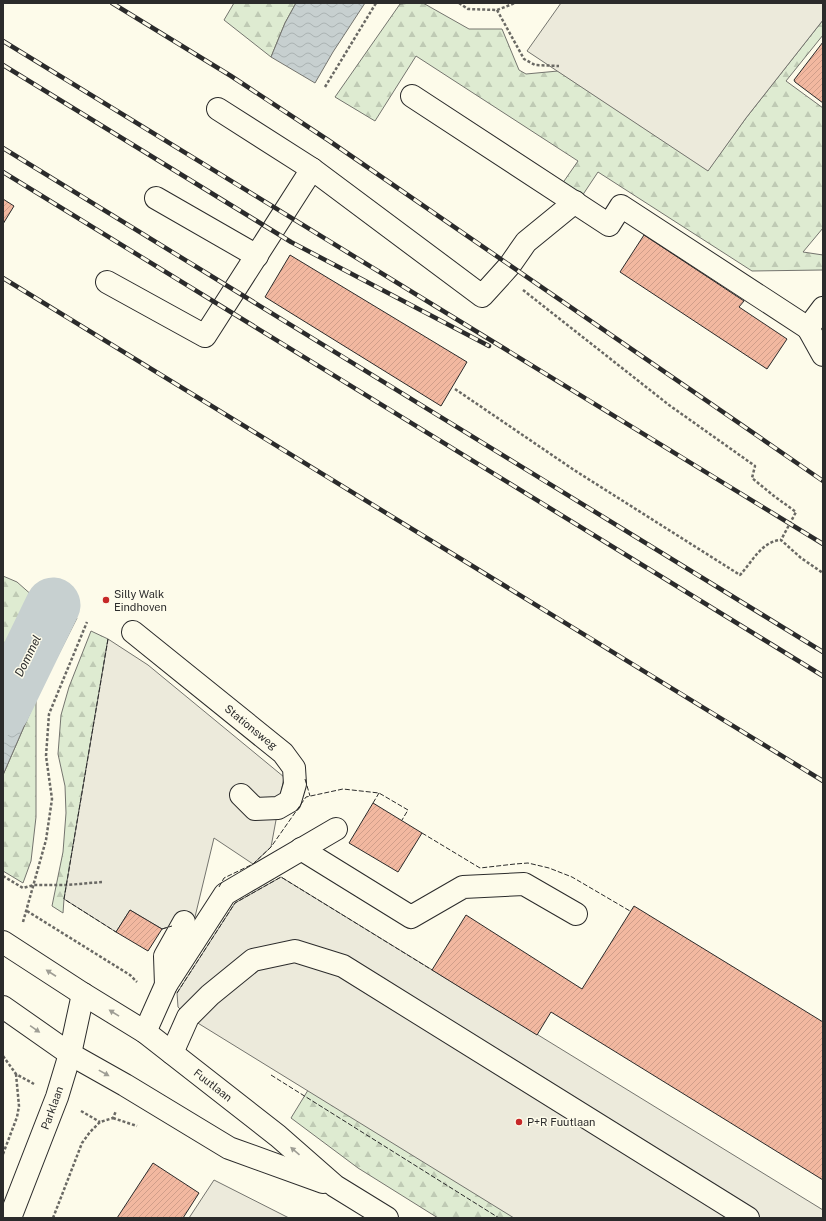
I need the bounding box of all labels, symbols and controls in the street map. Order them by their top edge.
place label: Silly Walk Eindhoven [114,588,167,613]
marker: Silly Walk Eindhoven [101,595,111,605]
water label: Dommel [12,633,44,679]
street label: Stationsweg [222,702,280,752]
one-way arrow [45,969,57,976]
one-way arrow [109,1009,119,1017]
one-way arrow [30,1025,40,1033]
street label: Fuutlaan [191,1066,235,1104]
one-way arrow [98,1070,110,1077]
street label: Parklaan [39,1085,65,1131]
place label: P+R Fuutlaan [527,1116,595,1128]
marker: P+R Fuutlaan [514,1117,524,1127]
one-way arrow [290,1147,300,1156]

